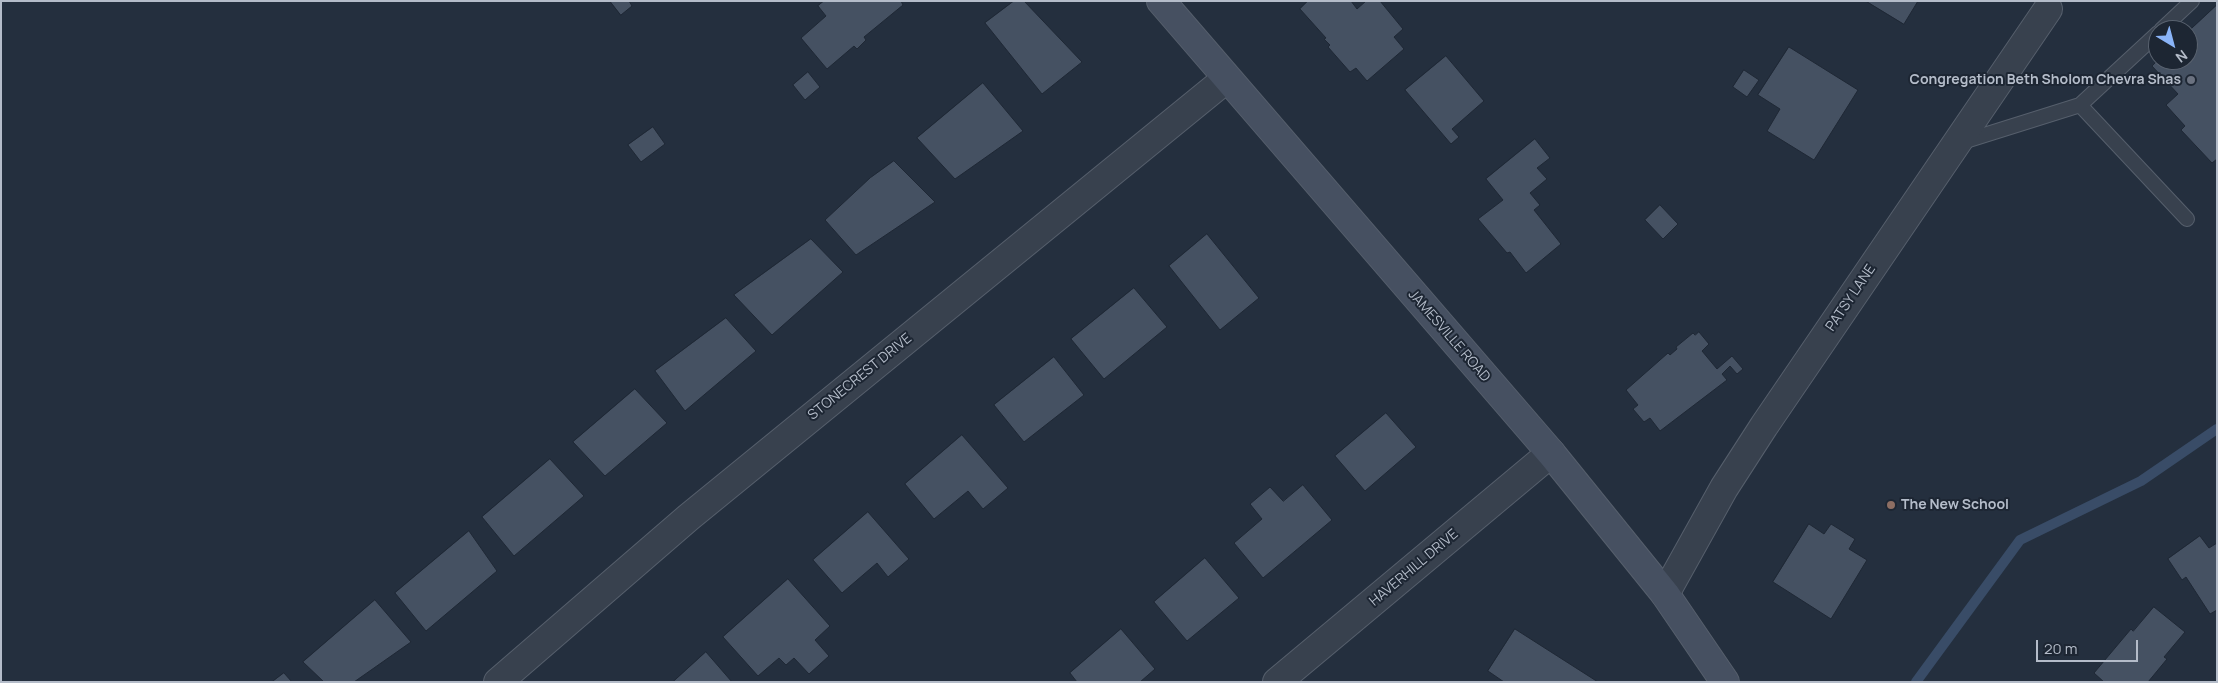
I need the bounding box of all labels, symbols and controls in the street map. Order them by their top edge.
north arrow [2148,20,2198,70]
text: N [2172,46,2191,67]
place label: Congregation Beth Sholom Chevra Shas [1910,72,2181,88]
marker: Congregation Beth Sholom Chevra Shas [2185,74,2197,86]
street label: PATSY LANE [1823,262,1879,334]
street label: JAMESVILLE ROAD [1404,287,1494,385]
street label: STONECREST DRIVE [805,330,915,424]
place label: The New School [1901,497,2009,513]
marker: The New School [1885,499,1897,511]
street label: HAVERHILL DRIVE [1366,526,1462,610]
scale bar [2038,630,2140,662]
text: 20 m [2044,638,2077,659]

